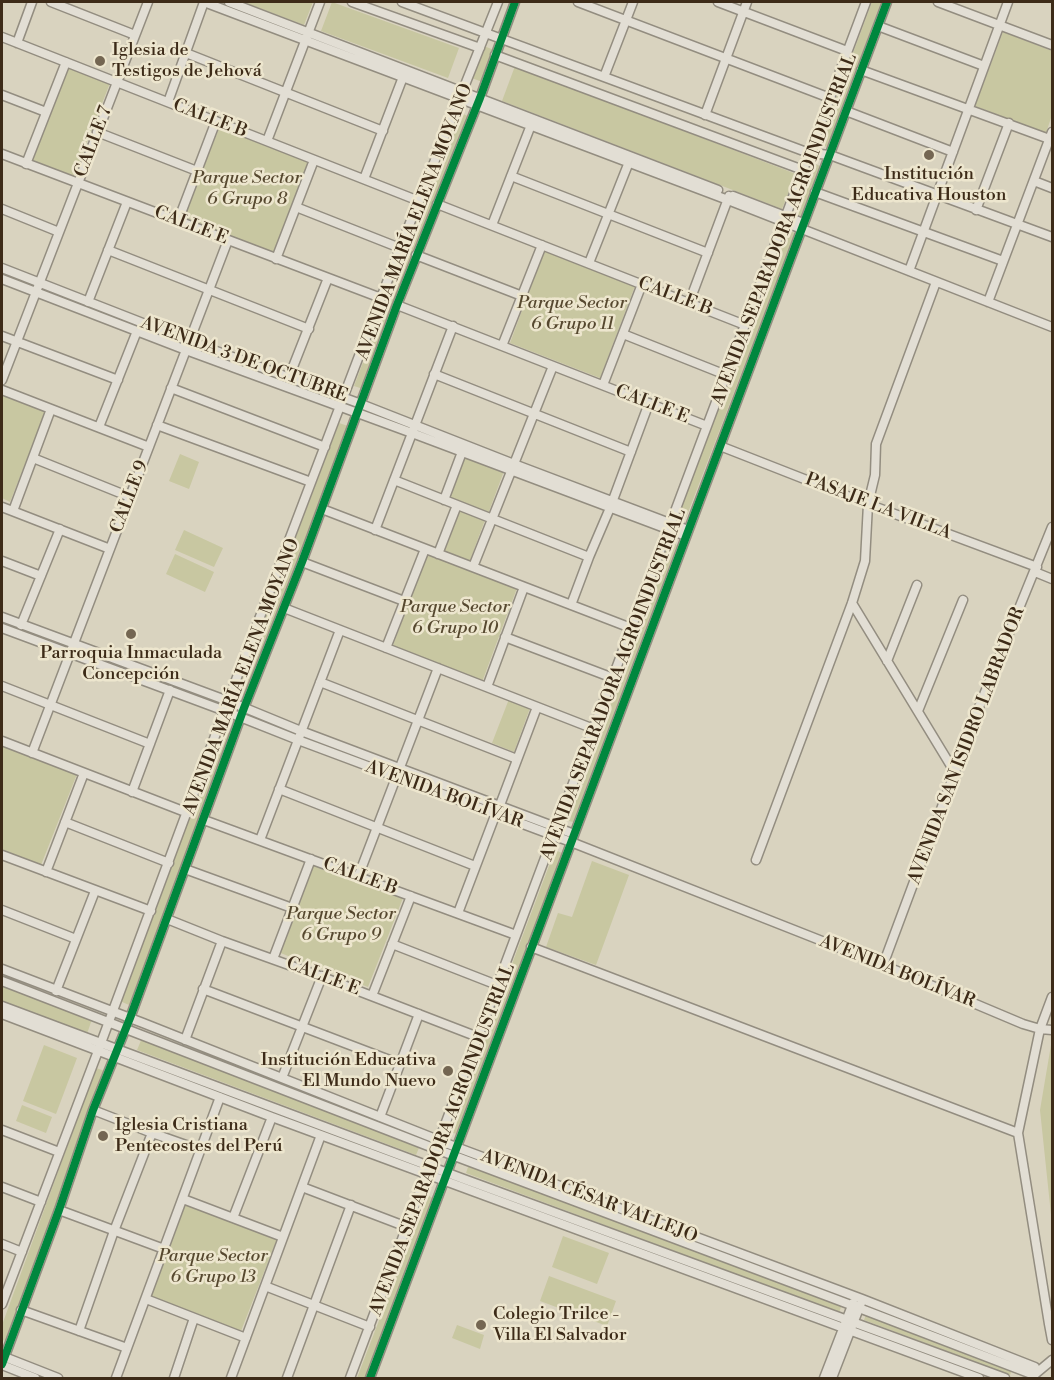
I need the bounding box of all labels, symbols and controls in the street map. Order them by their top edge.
place label: Iglesia de Testigos de Jehová [112,40,262,82]
street label: AVENIDA SEPARADORA AGROINDUSTRIAL [708,51,862,409]
marker: Iglesia de Testigos de Jehová [93,54,107,68]
street label: AVENIDA MARÍA ELENA MOYANO [352,81,478,363]
street label: CALLE B [170,95,250,143]
street label: CALLE 7 [71,103,117,181]
marker: Institución Educativa Houston [922,148,936,162]
place label: Institución Educativa Houston [852,164,1006,207]
park label: Parque Sector 6 Grupo 8 [192,168,302,210]
street label: CALLE E [151,202,231,250]
street label: CALLE B [635,273,715,321]
park label: Parque Sector 6 Grupo 11 [517,293,627,336]
street label: AVENIDA 3 DE OCTUBRE [138,312,350,408]
street label: CALLE E [612,381,692,429]
street label: CALLE 9 [106,458,154,536]
street label: PASAJE LA VILLA [802,469,954,545]
street label: AVENIDA SEPARADORA AGROINDUSTRIAL [537,506,691,864]
street label: AVENIDA MARÍA ELENA MOYANO [179,536,305,818]
park label: Parque Sector 6 Grupo 10 [400,597,510,640]
street label: AVENIDA SAN ISIDRO LABRADOR [904,604,1030,888]
marker: Parroquia Inmaculada Concepción [124,627,138,641]
place label: Parroquia Inmaculada Concepción [40,643,222,686]
street label: AVENIDA BOLÍVAR [362,756,526,834]
street label: CALLE B [320,854,400,900]
park label: Parque Sector 6 Grupo 9 [286,904,396,946]
street label: AVENIDA BOLÍVAR [816,931,978,1013]
street label: CALLE E [283,953,363,1001]
street label: AVENIDA SEPARADORA AGROINDUSTRIAL [366,961,520,1319]
place label: Institución Educativa El Mundo Nuevo [261,1050,436,1092]
marker: Institución Educativa El Mundo Nuevo [441,1064,455,1078]
place label: Iglesia Cristiana Pentecostes del Perú [115,1115,283,1158]
marker: Iglesia Cristiana Pentecostes del Perú [96,1129,110,1143]
street label: AVENIDA CÉSAR VALLEJO [478,1146,700,1248]
park label: Parque Sector 6 Grupo 13 [158,1246,268,1288]
place label: Colegio Trilce - Villa El Salvador [493,1304,627,1346]
marker: Colegio Trilce - Villa El Salvador [474,1318,488,1332]

